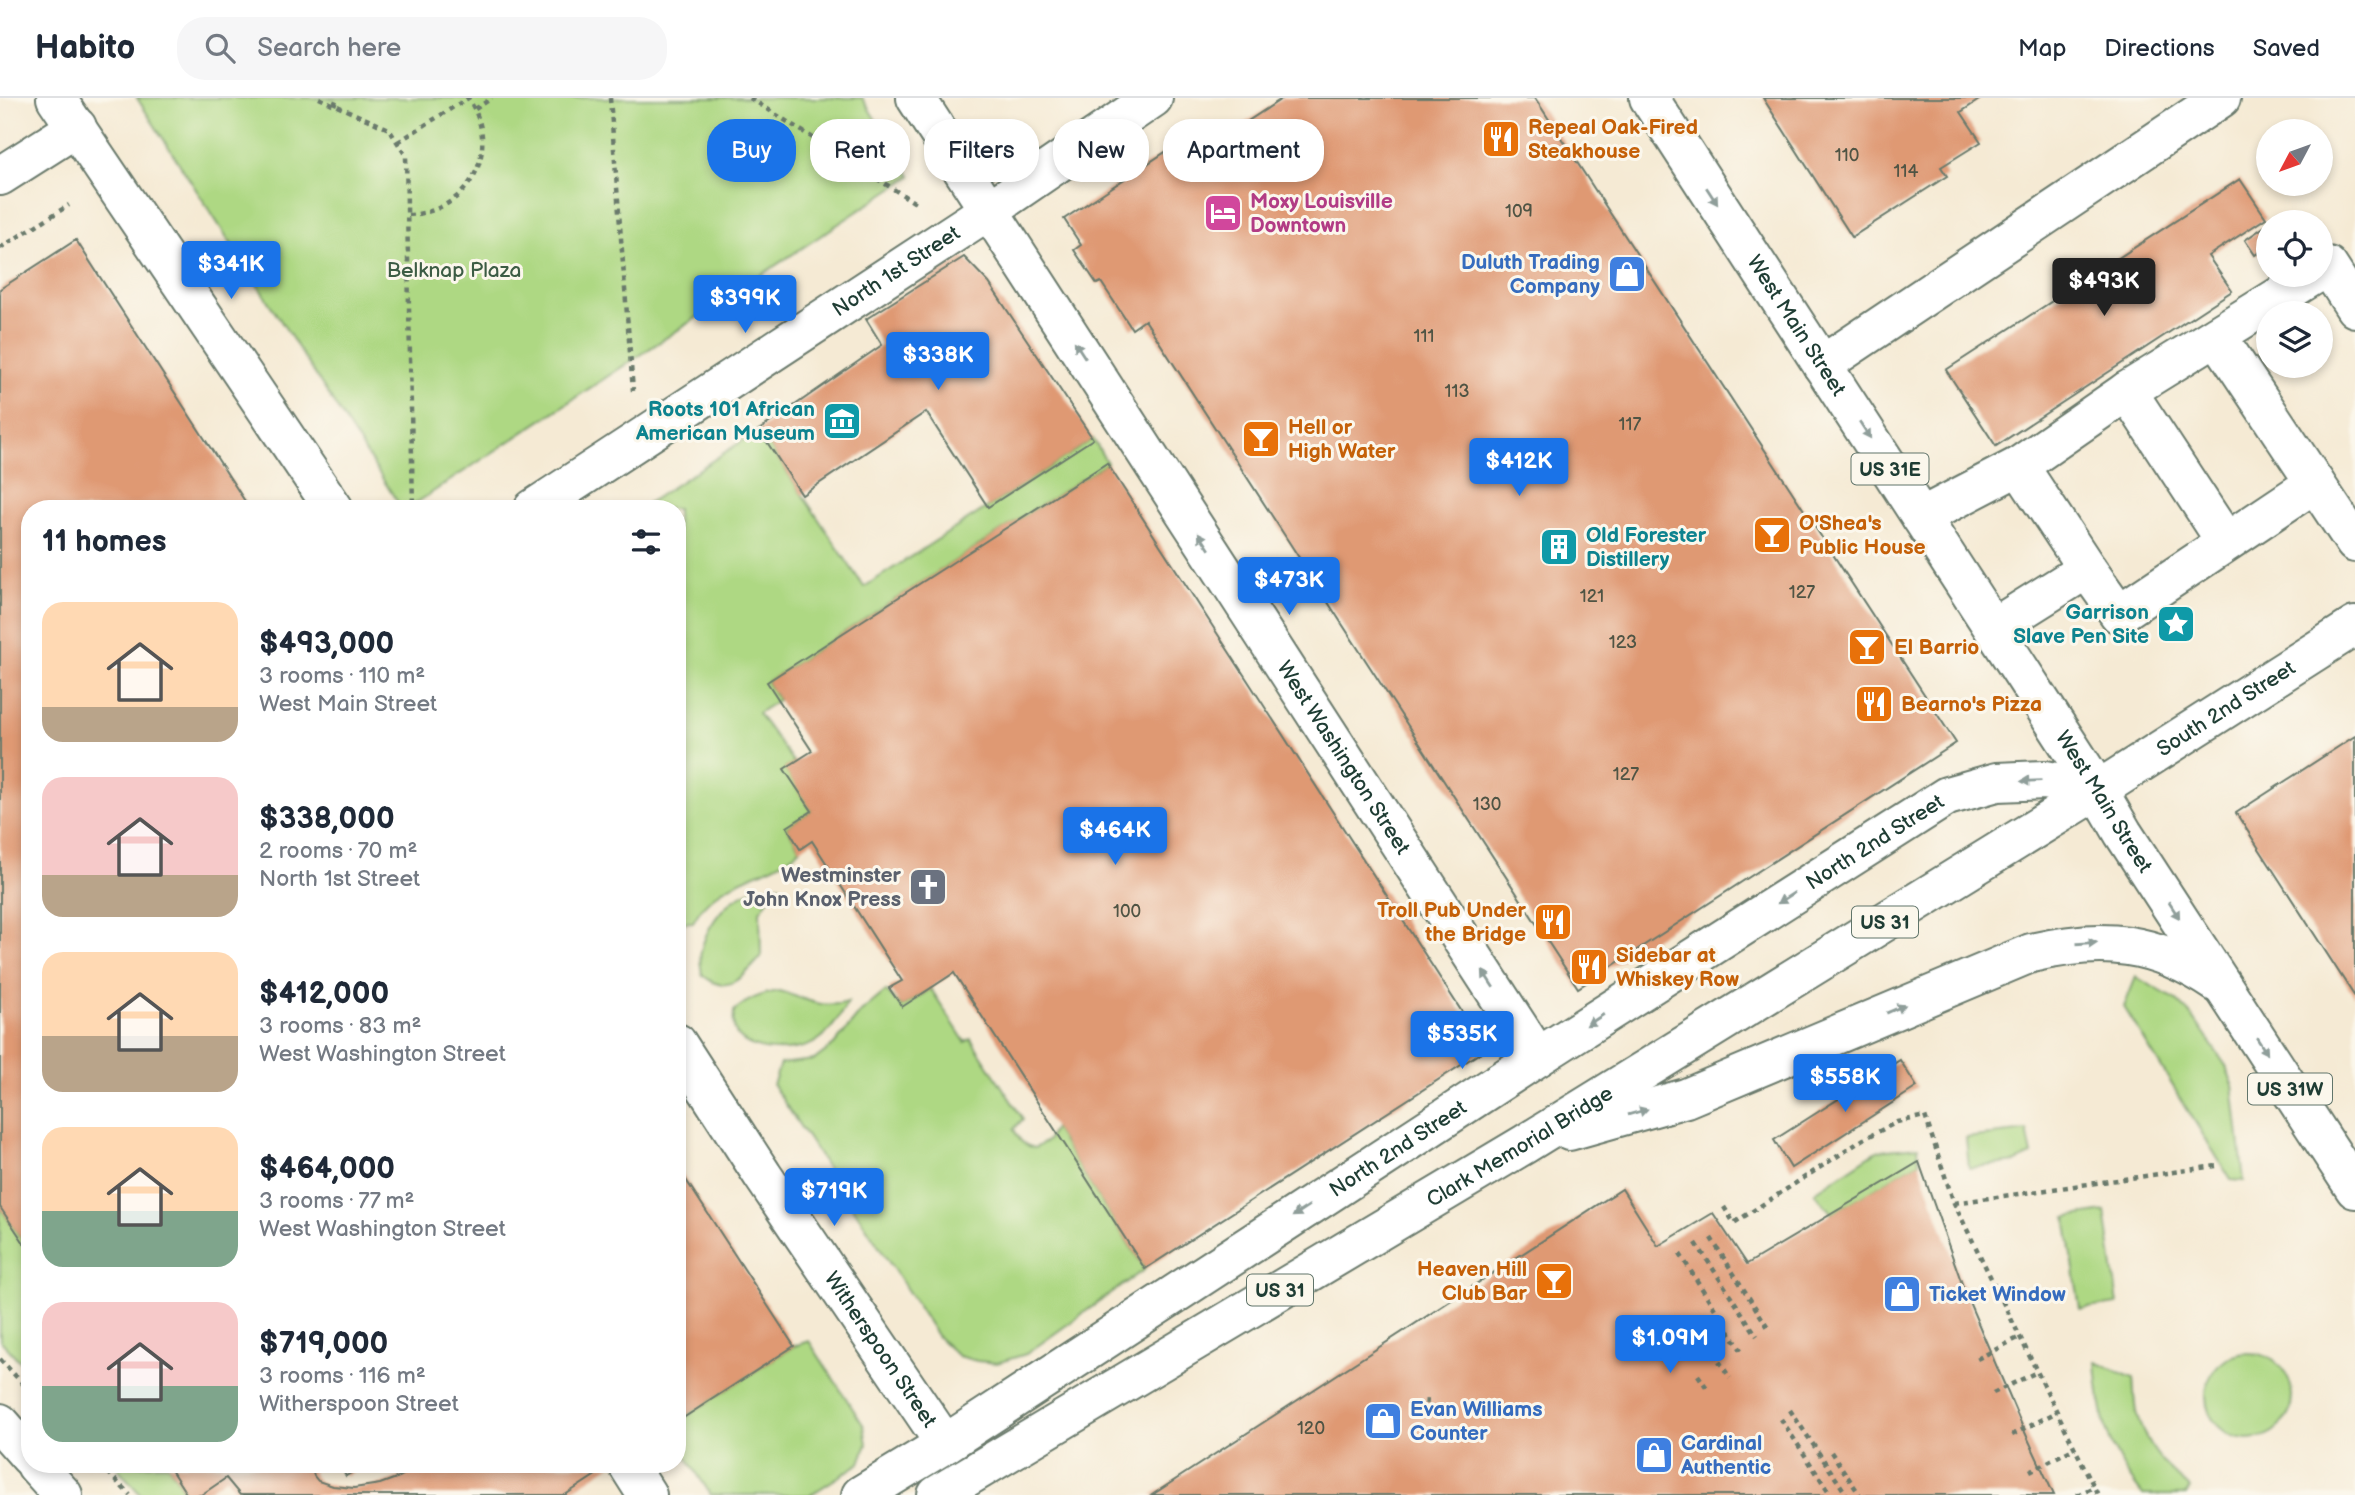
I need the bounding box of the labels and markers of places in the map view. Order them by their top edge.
place label: Repeal Oak-Fired Steakhouse [1528,115,1698,164]
restaurant icon: Repeal Oak-Fired Steakhouse [1480,118,1522,160]
place label: Moxy Louisville Downtown [1250,189,1393,238]
hotel icon: Moxy Louisville Downtown [1202,192,1244,234]
pin: $341K [182,242,280,301]
place label: Duluth Trading Company [1461,250,1600,299]
shop icon: Duluth Trading Company [1606,253,1648,295]
pin: $493K [2055,258,2153,318]
pin: $399K [696,275,794,335]
pin: $338K [889,332,987,392]
place label: Roots 101 African American Museum [635,397,815,446]
museum icon: Roots 101 African American Museum [821,400,863,442]
place label: Hell or High Water [1288,415,1396,464]
bar icon: Hell or High Water [1240,418,1282,460]
pin: $412K [1470,438,1568,498]
place label: O'Shea's Public House [1799,511,1926,560]
bar icon: O'Shea's Public House [1751,514,1793,556]
place label: Old Forester Distillery [1586,523,1707,572]
building icon: Old Forester Distillery [1538,526,1580,568]
pin: $473K [1240,558,1338,617]
place label: Garrison Slave Pen Site [2013,600,2149,649]
place icon: Garrison Slave Pen Site [2155,603,2197,645]
bar icon: El Barrio [1846,626,1888,668]
place label: El Barrio [1894,635,1979,660]
restaurant icon: Bearno's Pizza [1853,683,1895,725]
place label: Bearno's Pizza [1901,692,2042,717]
pin: $464K [1066,808,1164,867]
place label: Westminster John Knox Press [743,863,902,912]
church icon: Westminster John Knox Press [907,866,949,908]
place label: Troll Pub Under the Bridge [1377,898,1527,947]
restaurant icon: Troll Pub Under the Bridge [1532,901,1574,943]
place label: Sidebar at Whiskey Row [1616,943,1739,992]
restaurant icon: Sidebar at Whiskey Row [1568,946,1610,988]
pin: $535K [1413,1012,1511,1071]
pin: $558K [1796,1054,1894,1114]
pin: $719K [785,1168,883,1228]
place label: Heaven Hill Club Bar [1417,1257,1528,1306]
bar icon: Heaven Hill Club Bar [1533,1260,1575,1302]
shop icon: Ticket Window [1881,1273,1923,1315]
place label: Ticket Window [1929,1282,2066,1307]
pin: $1.09M [1613,1316,1727,1375]
place label: Evan Williams Counter [1410,1397,1542,1446]
shop icon: Evan Williams Counter [1362,1400,1404,1442]
place label: Cardinal Authentic [1680,1431,1771,1480]
shop icon: Cardinal Authentic [1633,1434,1675,1476]

